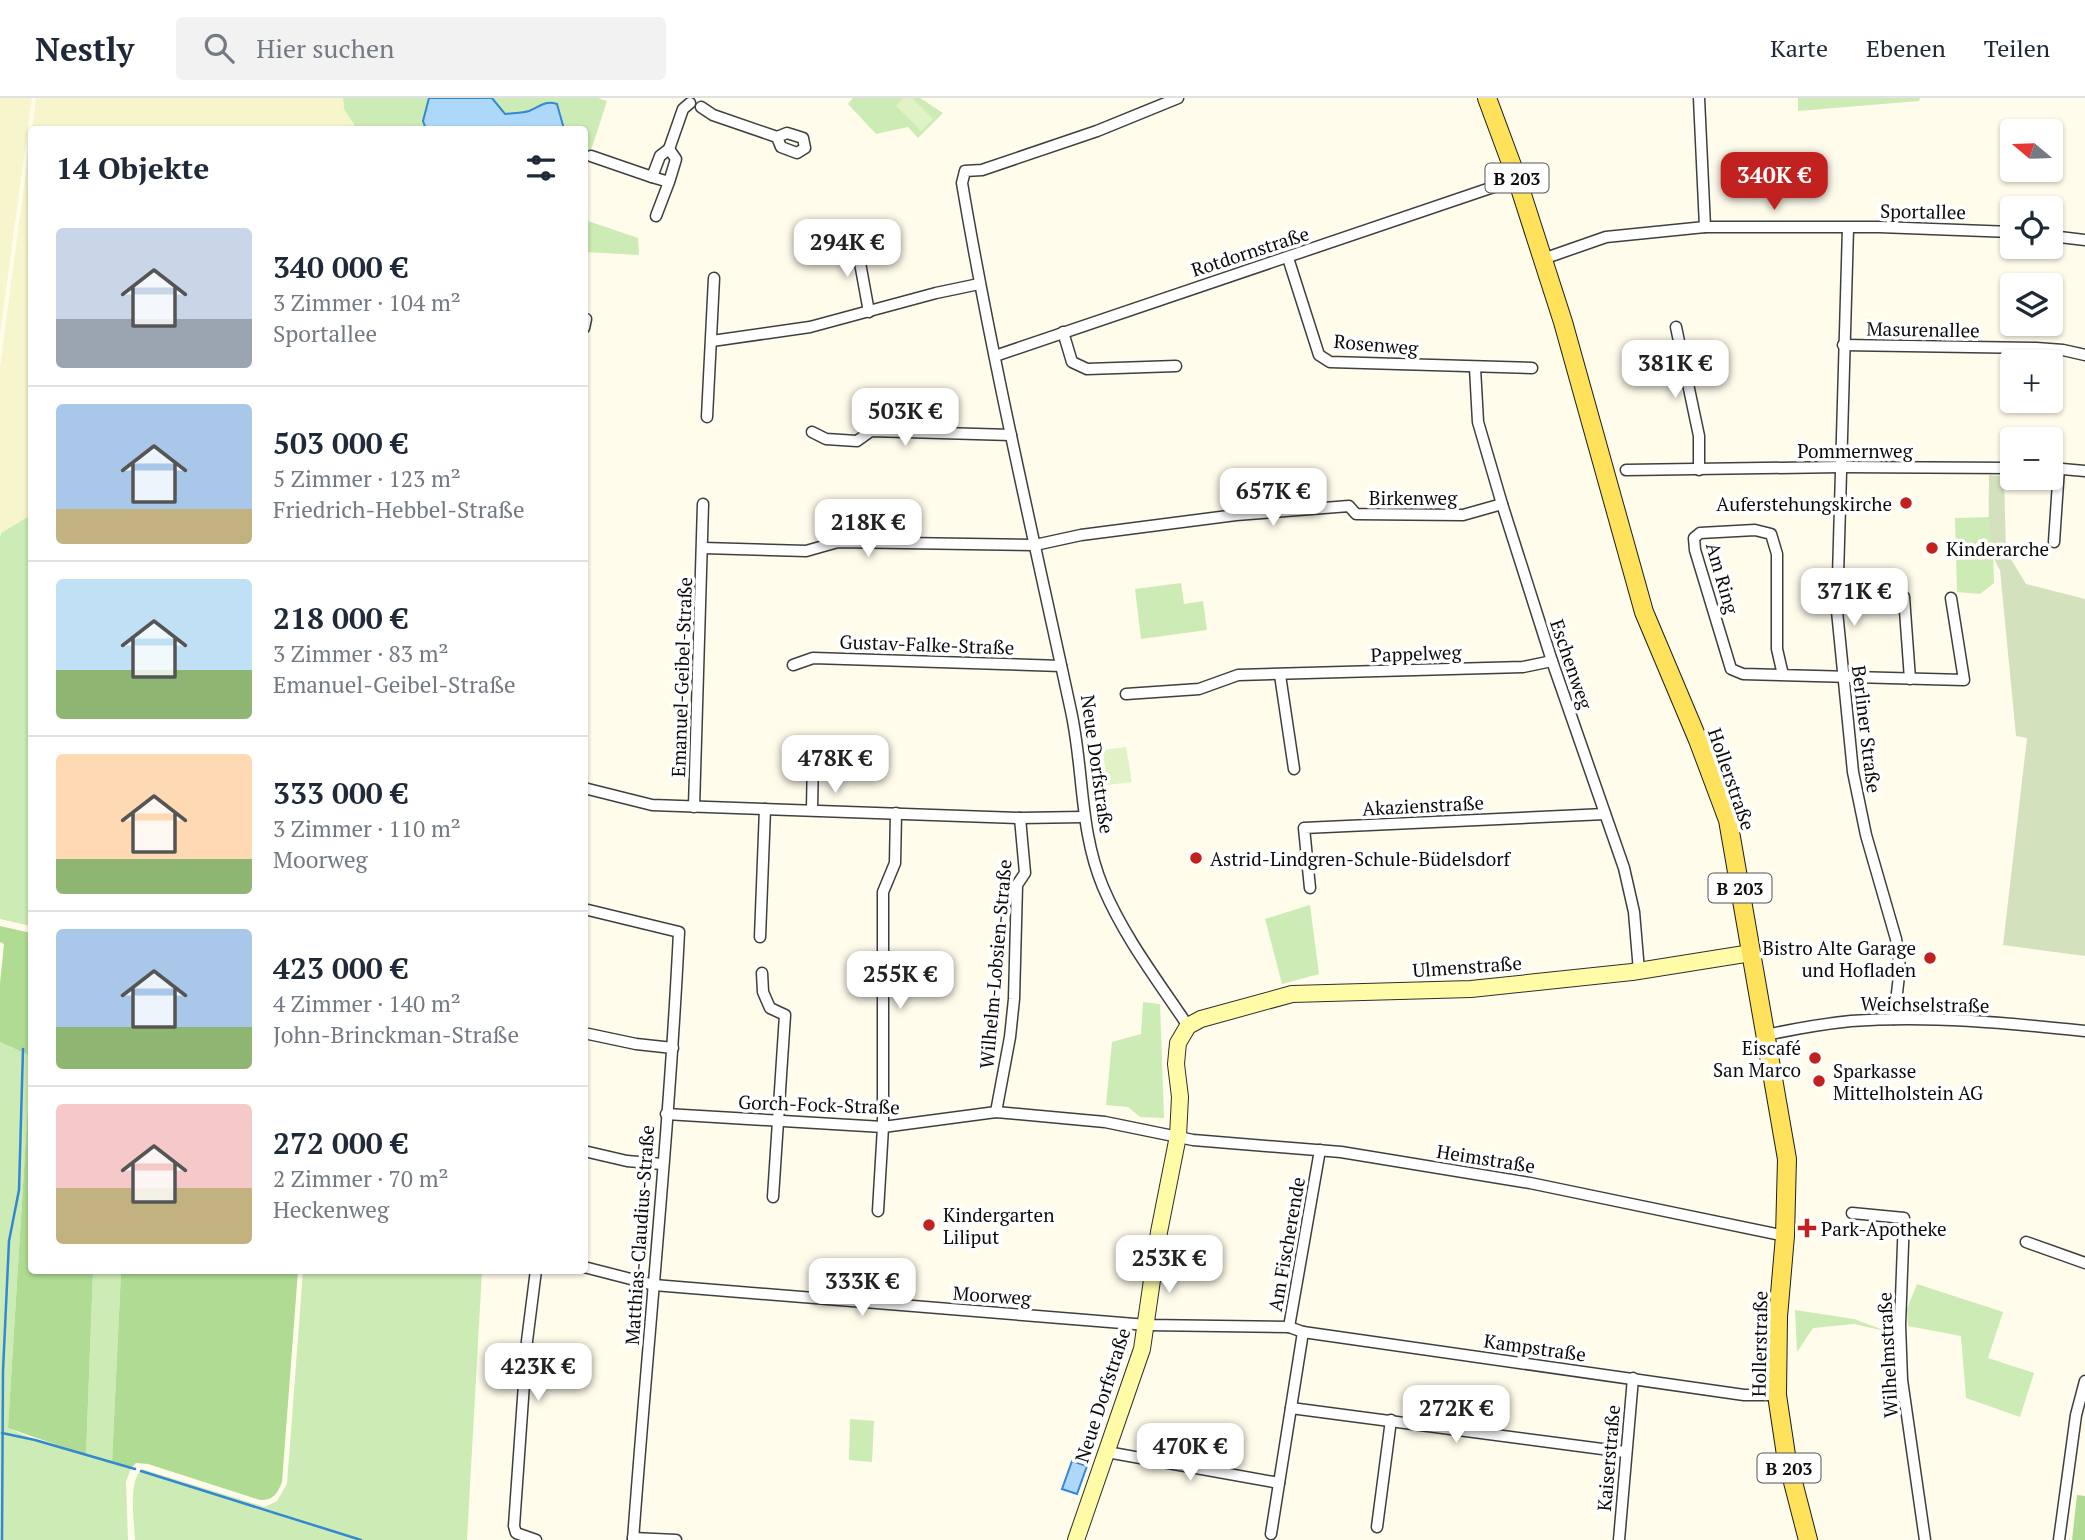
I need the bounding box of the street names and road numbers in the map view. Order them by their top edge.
road number: B 203 [1486,164,1548,192]
street label: Sportallee [1880,198,1966,224]
street label: Rotdornstraße [1188,220,1312,282]
street label: Masurenallee [1866,316,1980,342]
street label: Rosenweg [1333,328,1420,360]
street label: Pommernweg [1797,438,1914,463]
street label: Birkenweg [1369,485,1458,510]
street label: Am Ring [1701,539,1745,618]
street label: Emanuel-Geibel-Straße [665,576,697,778]
street label: Eschenweg [1545,616,1599,713]
street label: Gustav-Falke-Straße [839,628,1015,660]
street label: Pappelweg [1370,639,1463,667]
street label: Berliner Straße [1847,664,1887,794]
street label: Neue Dorfstraße [1076,693,1120,835]
street label: Hollerstraße [1703,725,1761,833]
street label: Akazienstraße [1361,789,1485,821]
street label: Wilhelm-Lobsien-Straße [973,858,1017,1070]
road number: B 203 [1708,874,1772,902]
street label: Ulmenstraße [1411,950,1523,982]
street label: Weichselstraße [1860,990,1990,1018]
street label: Gorch-Fock-Straße [738,1089,900,1119]
street label: Matthias-Claudius-Straße [619,1124,659,1346]
street label: Heimstraße [1435,1138,1537,1178]
street label: Am Fischerende [1262,1175,1310,1313]
street label: Moorweg [952,1280,1033,1310]
street label: Hollerstraße [1746,1291,1772,1397]
street label: Wilhelmstraße [1871,1292,1903,1418]
street label: Neue Dorfstraße [1068,1324,1136,1466]
street label: Kampstraße [1482,1327,1588,1367]
street label: Kaiserstraße [1591,1404,1625,1512]
road number: B 203 [1758,1454,1820,1483]

